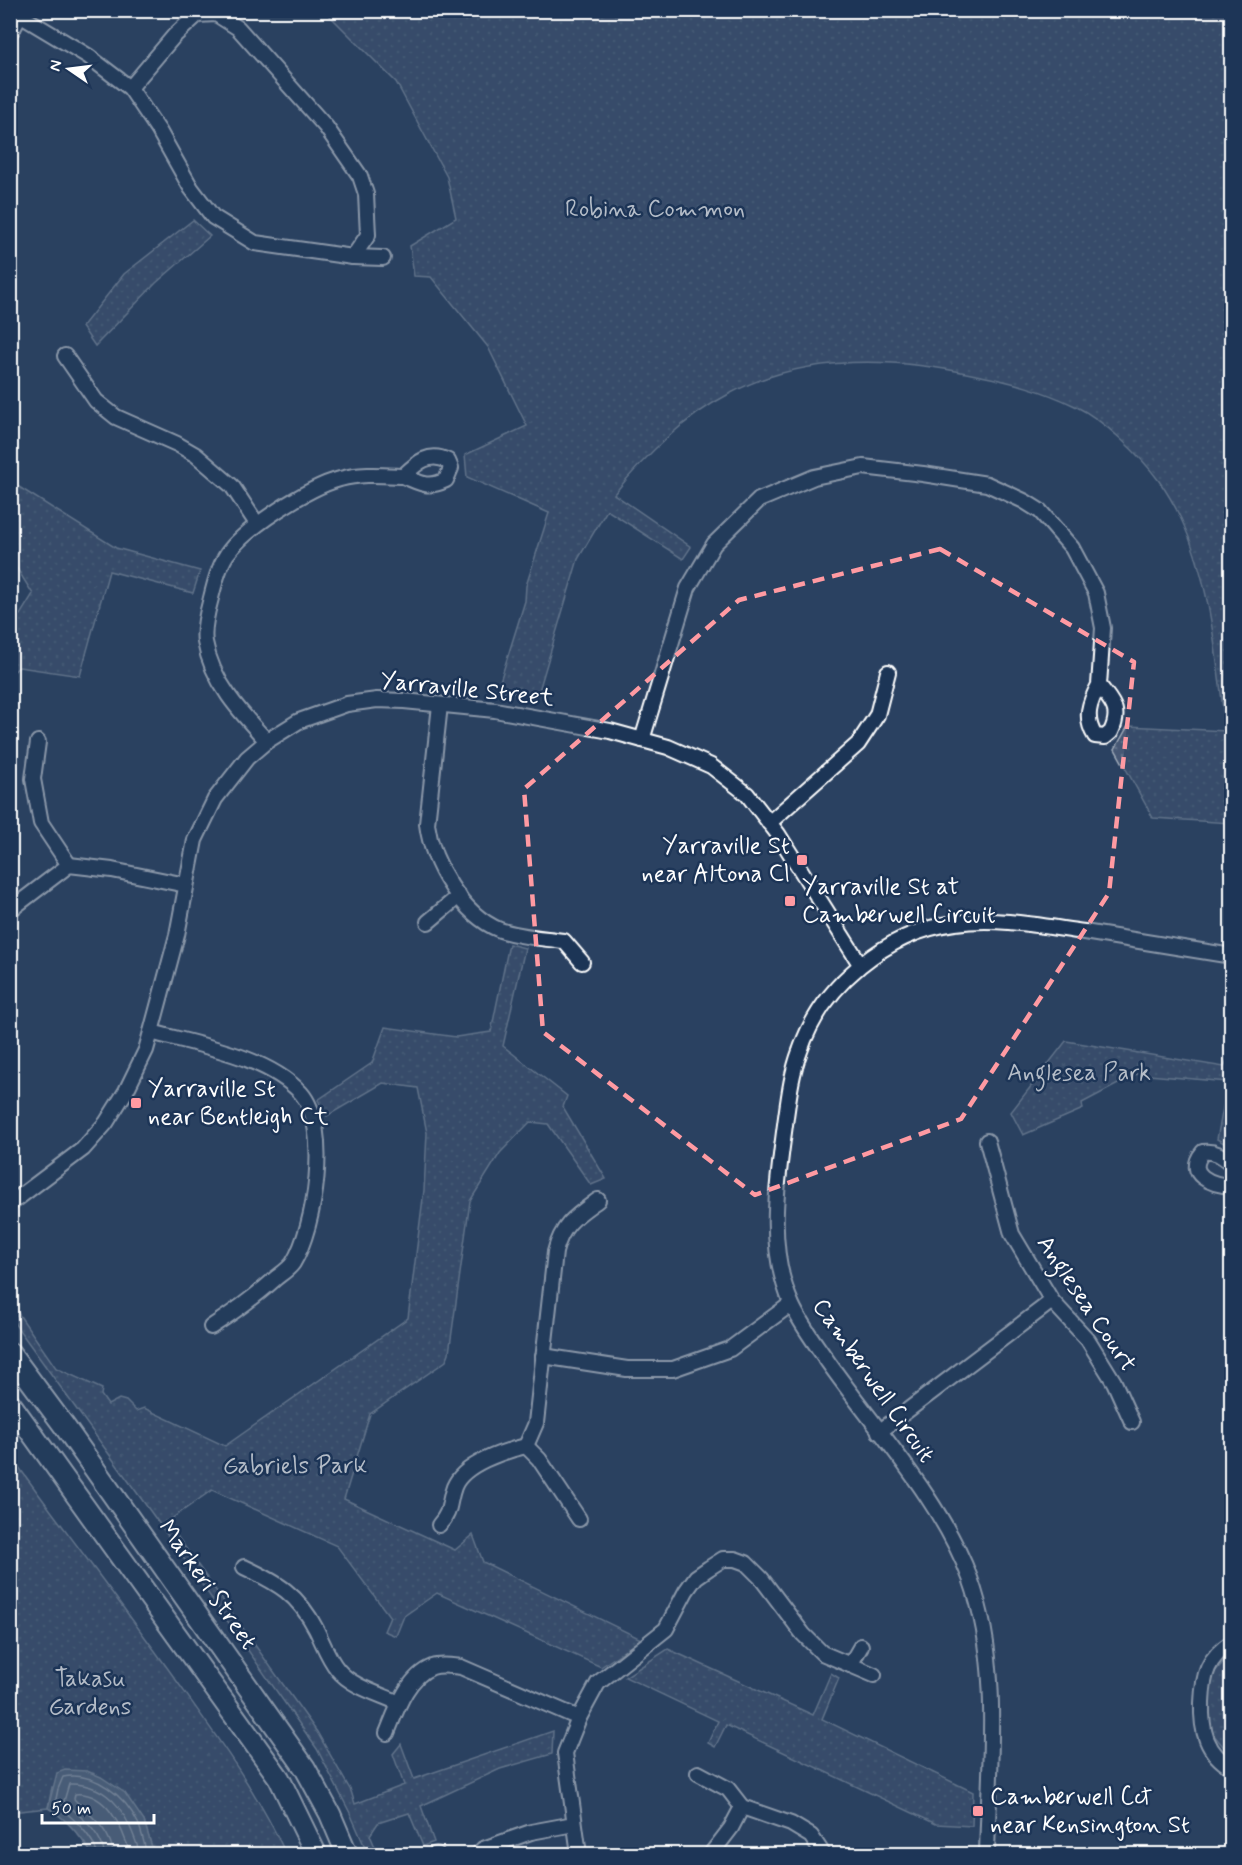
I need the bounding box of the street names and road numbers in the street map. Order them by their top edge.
street label: Yarraville Street [379,665,555,715]
street label: Anglesea Court [1026,1230,1143,1380]
street label: Camberwell Circuit [805,1293,941,1469]
street label: Markeri Street [151,1514,263,1656]

